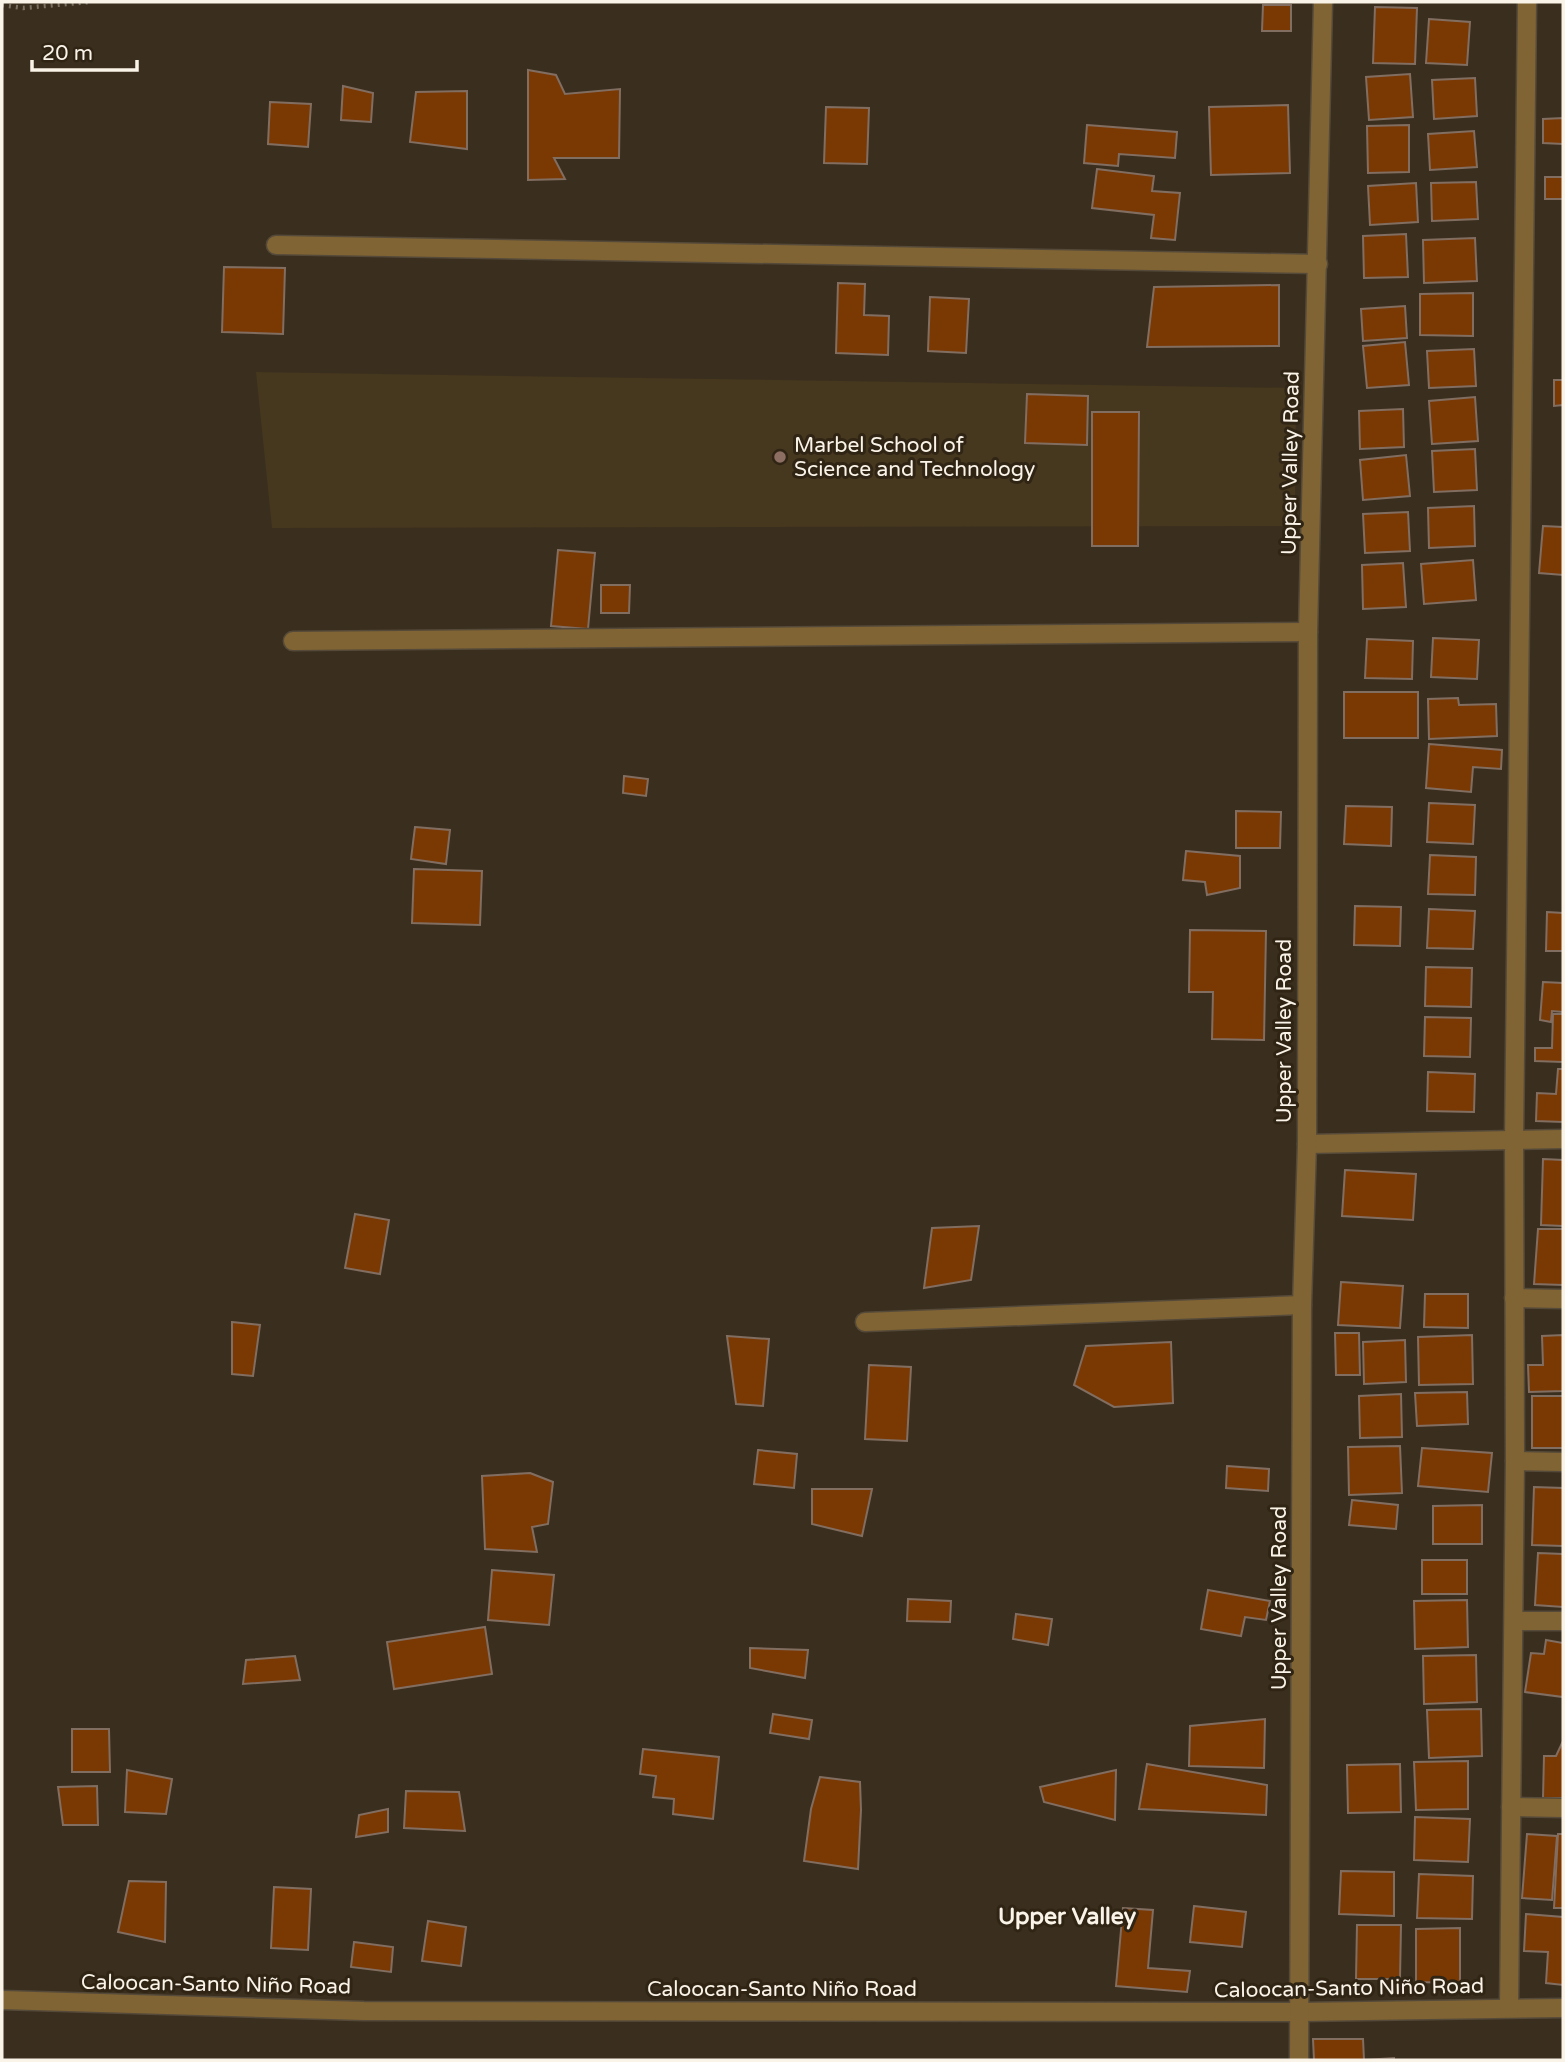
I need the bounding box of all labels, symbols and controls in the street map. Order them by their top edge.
scale bar [32,28,136,72]
text: 20 m [42,41,93,66]
street label: Upper Valley Road [1276,371,1305,555]
place label: Marbel School of Science and Technology [794,433,1035,482]
marker: Marbel School of Science and Technology [772,449,788,465]
street label: Upper Valley Road [1272,939,1297,1123]
street label: Upper Valley Road [1267,1506,1292,1690]
district label: Upper Valley [998,1903,1137,1931]
street label: Caloocan-Santo Niño Road [81,1970,351,1999]
street label: Caloocan-Santo Niño Road [1214,1974,1484,2003]
street label: Caloocan-Santo Niño Road [647,1977,917,2002]

